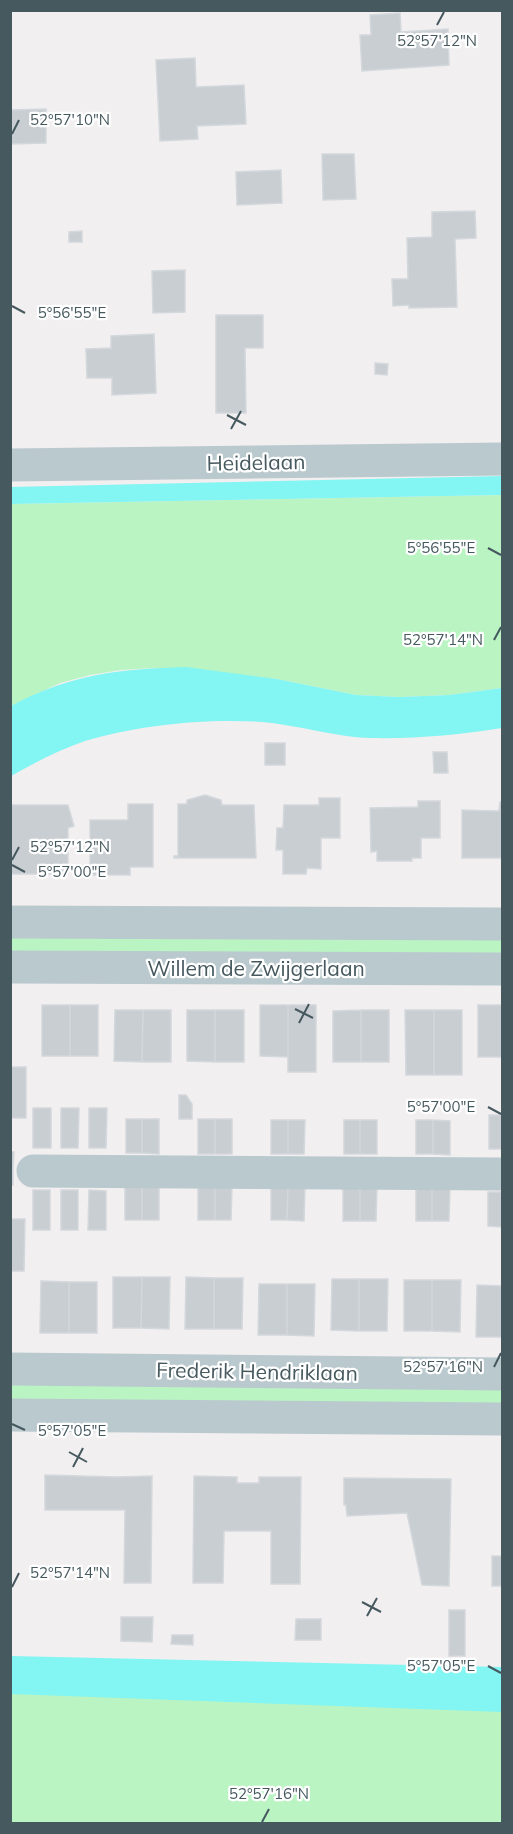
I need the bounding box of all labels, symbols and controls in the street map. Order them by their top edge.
text: 52°57'12"N [397,31,477,50]
text: 52°57'10"N [30,110,110,129]
text: 5°56'55"E [38,303,106,322]
street label: Heidelaan [206,448,306,476]
text: 5°56'55"E [407,538,475,557]
text: 52°57'14"N [403,630,483,649]
text: 52°57'12"N [30,837,110,856]
text: 5°57'00"E [38,862,106,881]
street label: Willem de Zwijgerlaan [147,955,365,981]
text: 5°57'00"E [407,1097,475,1116]
street label: Frederik Hendriklaan [156,1356,358,1386]
text: 52°57'16"N [403,1357,483,1376]
text: 5°57'05"E [38,1421,106,1440]
text: 52°57'14"N [30,1563,110,1582]
text: 5°57'05"E [407,1656,475,1675]
text: 52°57'16"N [229,1784,309,1803]

